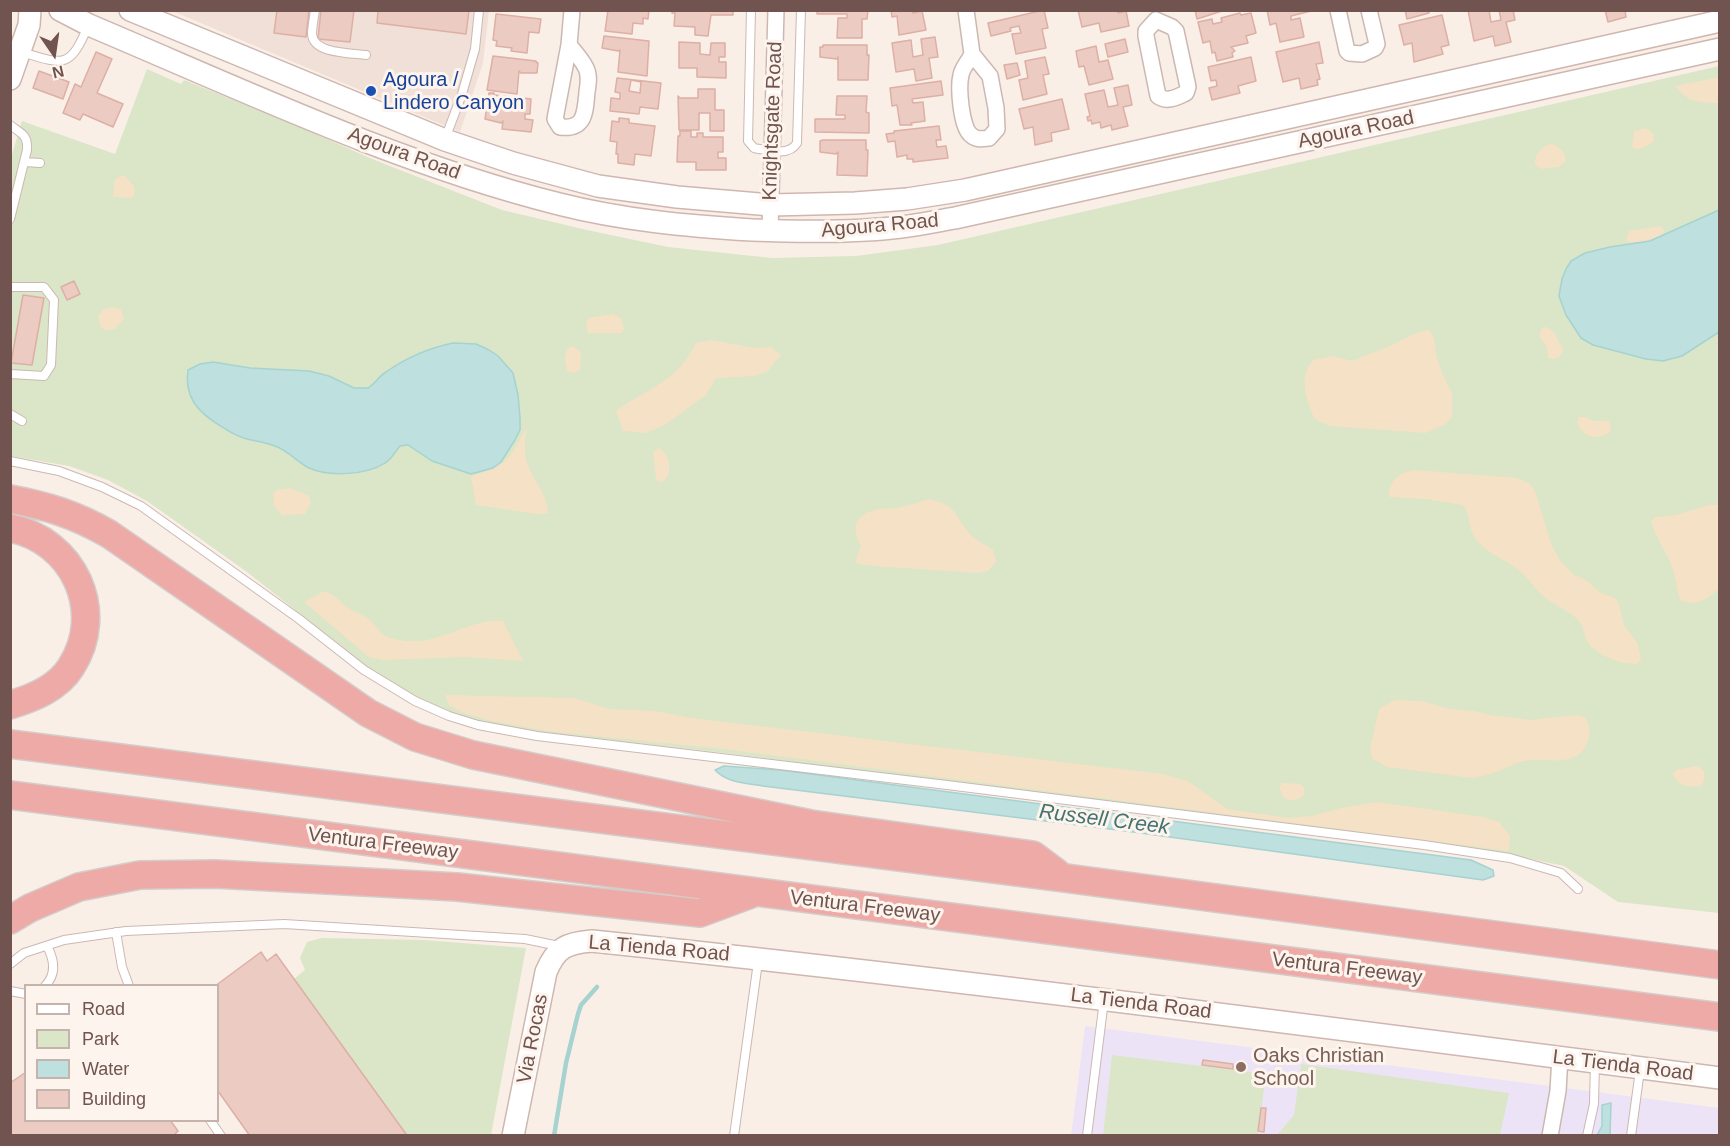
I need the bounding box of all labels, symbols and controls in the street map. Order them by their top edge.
north arrow [24,24,84,84]
street label: Knightsgate Road [758,41,788,201]
text: N [51,62,66,82]
place label: Agoura / Lindero Canyon [383,68,524,115]
marker: Agoura / Lindero Canyon [364,84,378,98]
street label: Agoura Road [1296,106,1416,154]
street label: Agoura Road [345,123,463,185]
street label: Agoura Road [820,209,940,243]
water label: Russell Creek [1038,800,1170,840]
street label: Ventura Freeway [307,823,459,865]
street label: Ventura Freeway [789,886,941,928]
street label: La Tienda Road [587,931,731,967]
street label: Ventura Freeway [1271,948,1423,990]
street label: La Tienda Road [1069,983,1213,1025]
legend [24,984,219,1122]
street label: Via Rocas [513,992,553,1086]
text: Road [82,999,125,1019]
text: Park [82,1029,119,1049]
place label: Oaks Christian School [1253,1044,1384,1091]
street label: La Tienda Road [1551,1045,1695,1087]
text: Water [82,1059,129,1079]
marker: Oaks Christian School [1234,1060,1248,1074]
text: Building [82,1089,146,1109]

